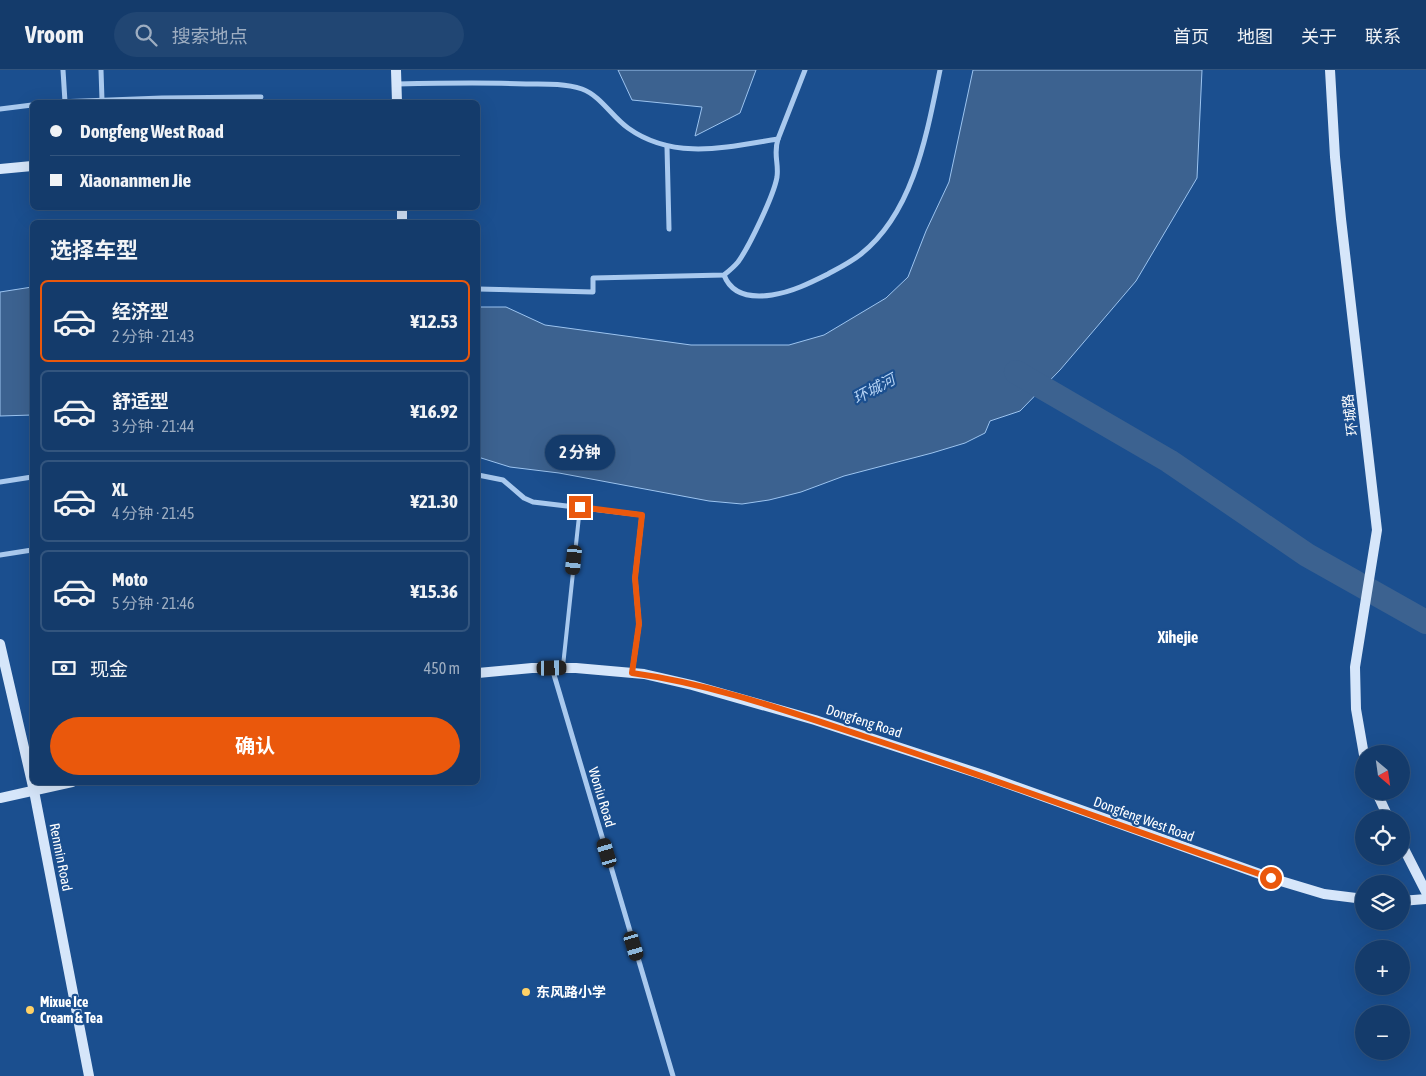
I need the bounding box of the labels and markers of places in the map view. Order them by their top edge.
place label: 东风路小学 [536,984,606,1000]
marker: 东风路小学 [520,986,532,998]
place label: Mixue Ice Cream & Tea [40,994,103,1026]
marker: Mixue Ice Cream & Tea [24,1004,36,1016]

